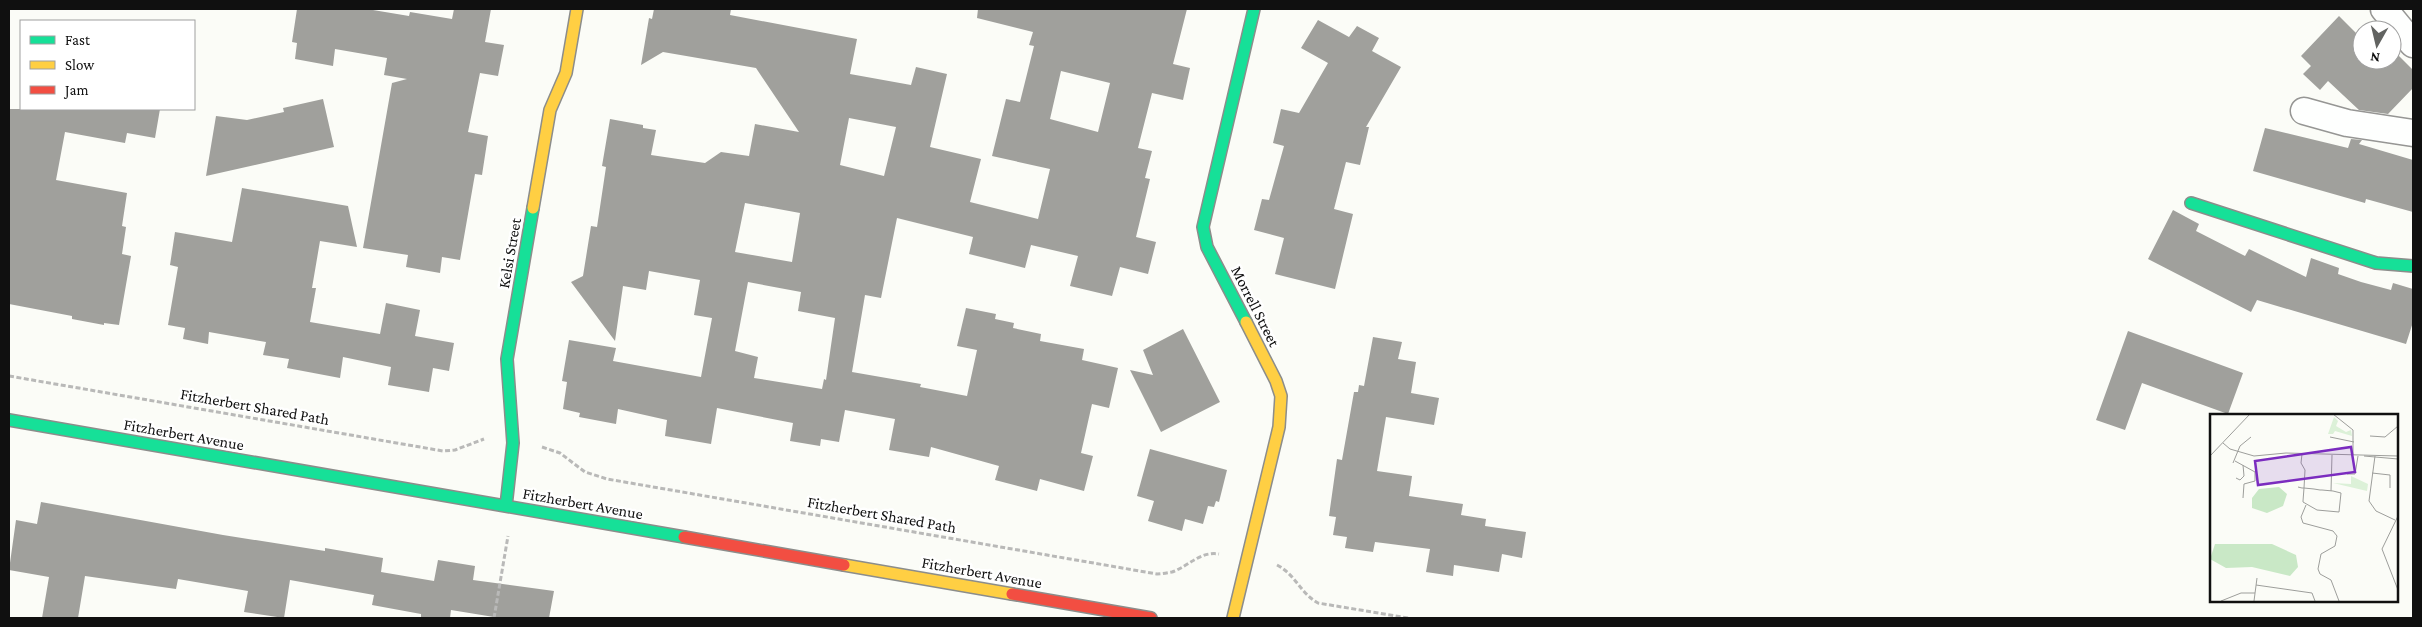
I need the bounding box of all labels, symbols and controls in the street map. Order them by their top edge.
legend [20,20,195,110]
north arrow [2352,20,2402,70]
text: Fast [65,32,91,48]
text: N [2369,49,2381,66]
text: Slow [65,57,95,73]
text: Jam [63,82,88,99]
street label: Kelsi Street [495,216,524,290]
street label: Morrell Street [1228,263,1283,350]
street label: Fitzherbert Shared Path [179,385,331,428]
inset map [2210,414,2397,602]
street label: Fitzherbert Avenue [123,416,245,453]
street label: Fitzherbert Avenue [522,485,644,522]
street label: Fitzherbert Shared Path [806,493,958,536]
street label: Fitzherbert Avenue [921,554,1043,591]

